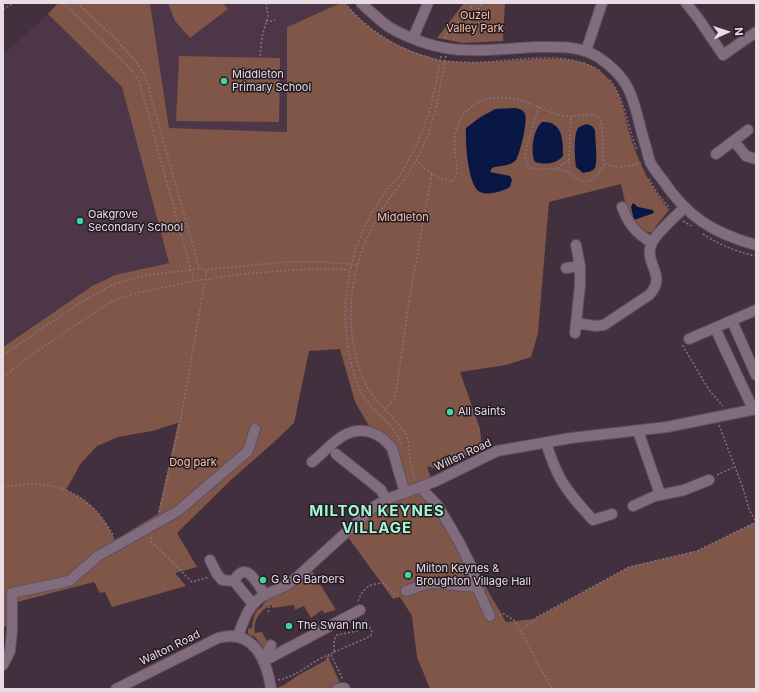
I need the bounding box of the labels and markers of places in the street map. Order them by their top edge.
place label: Middleton Primary School [232,68,311,94]
marker: Middleton Primary School [219,76,229,86]
place label: Oakgrove Secondary School [88,208,183,234]
marker: Oakgrove Secondary School [75,216,85,226]
place label: All Saints [458,405,506,419]
marker: All Saints [445,407,455,417]
place label: Milton Keynes & Broughton Village Hall [416,562,531,588]
marker: Milton Keynes & Broughton Village Hall [403,570,413,580]
place label: G & G Barbers [271,573,345,587]
marker: G & G Barbers [258,575,268,585]
place label: The Swan Inn [297,619,368,633]
marker: The Swan Inn [284,621,294,631]

